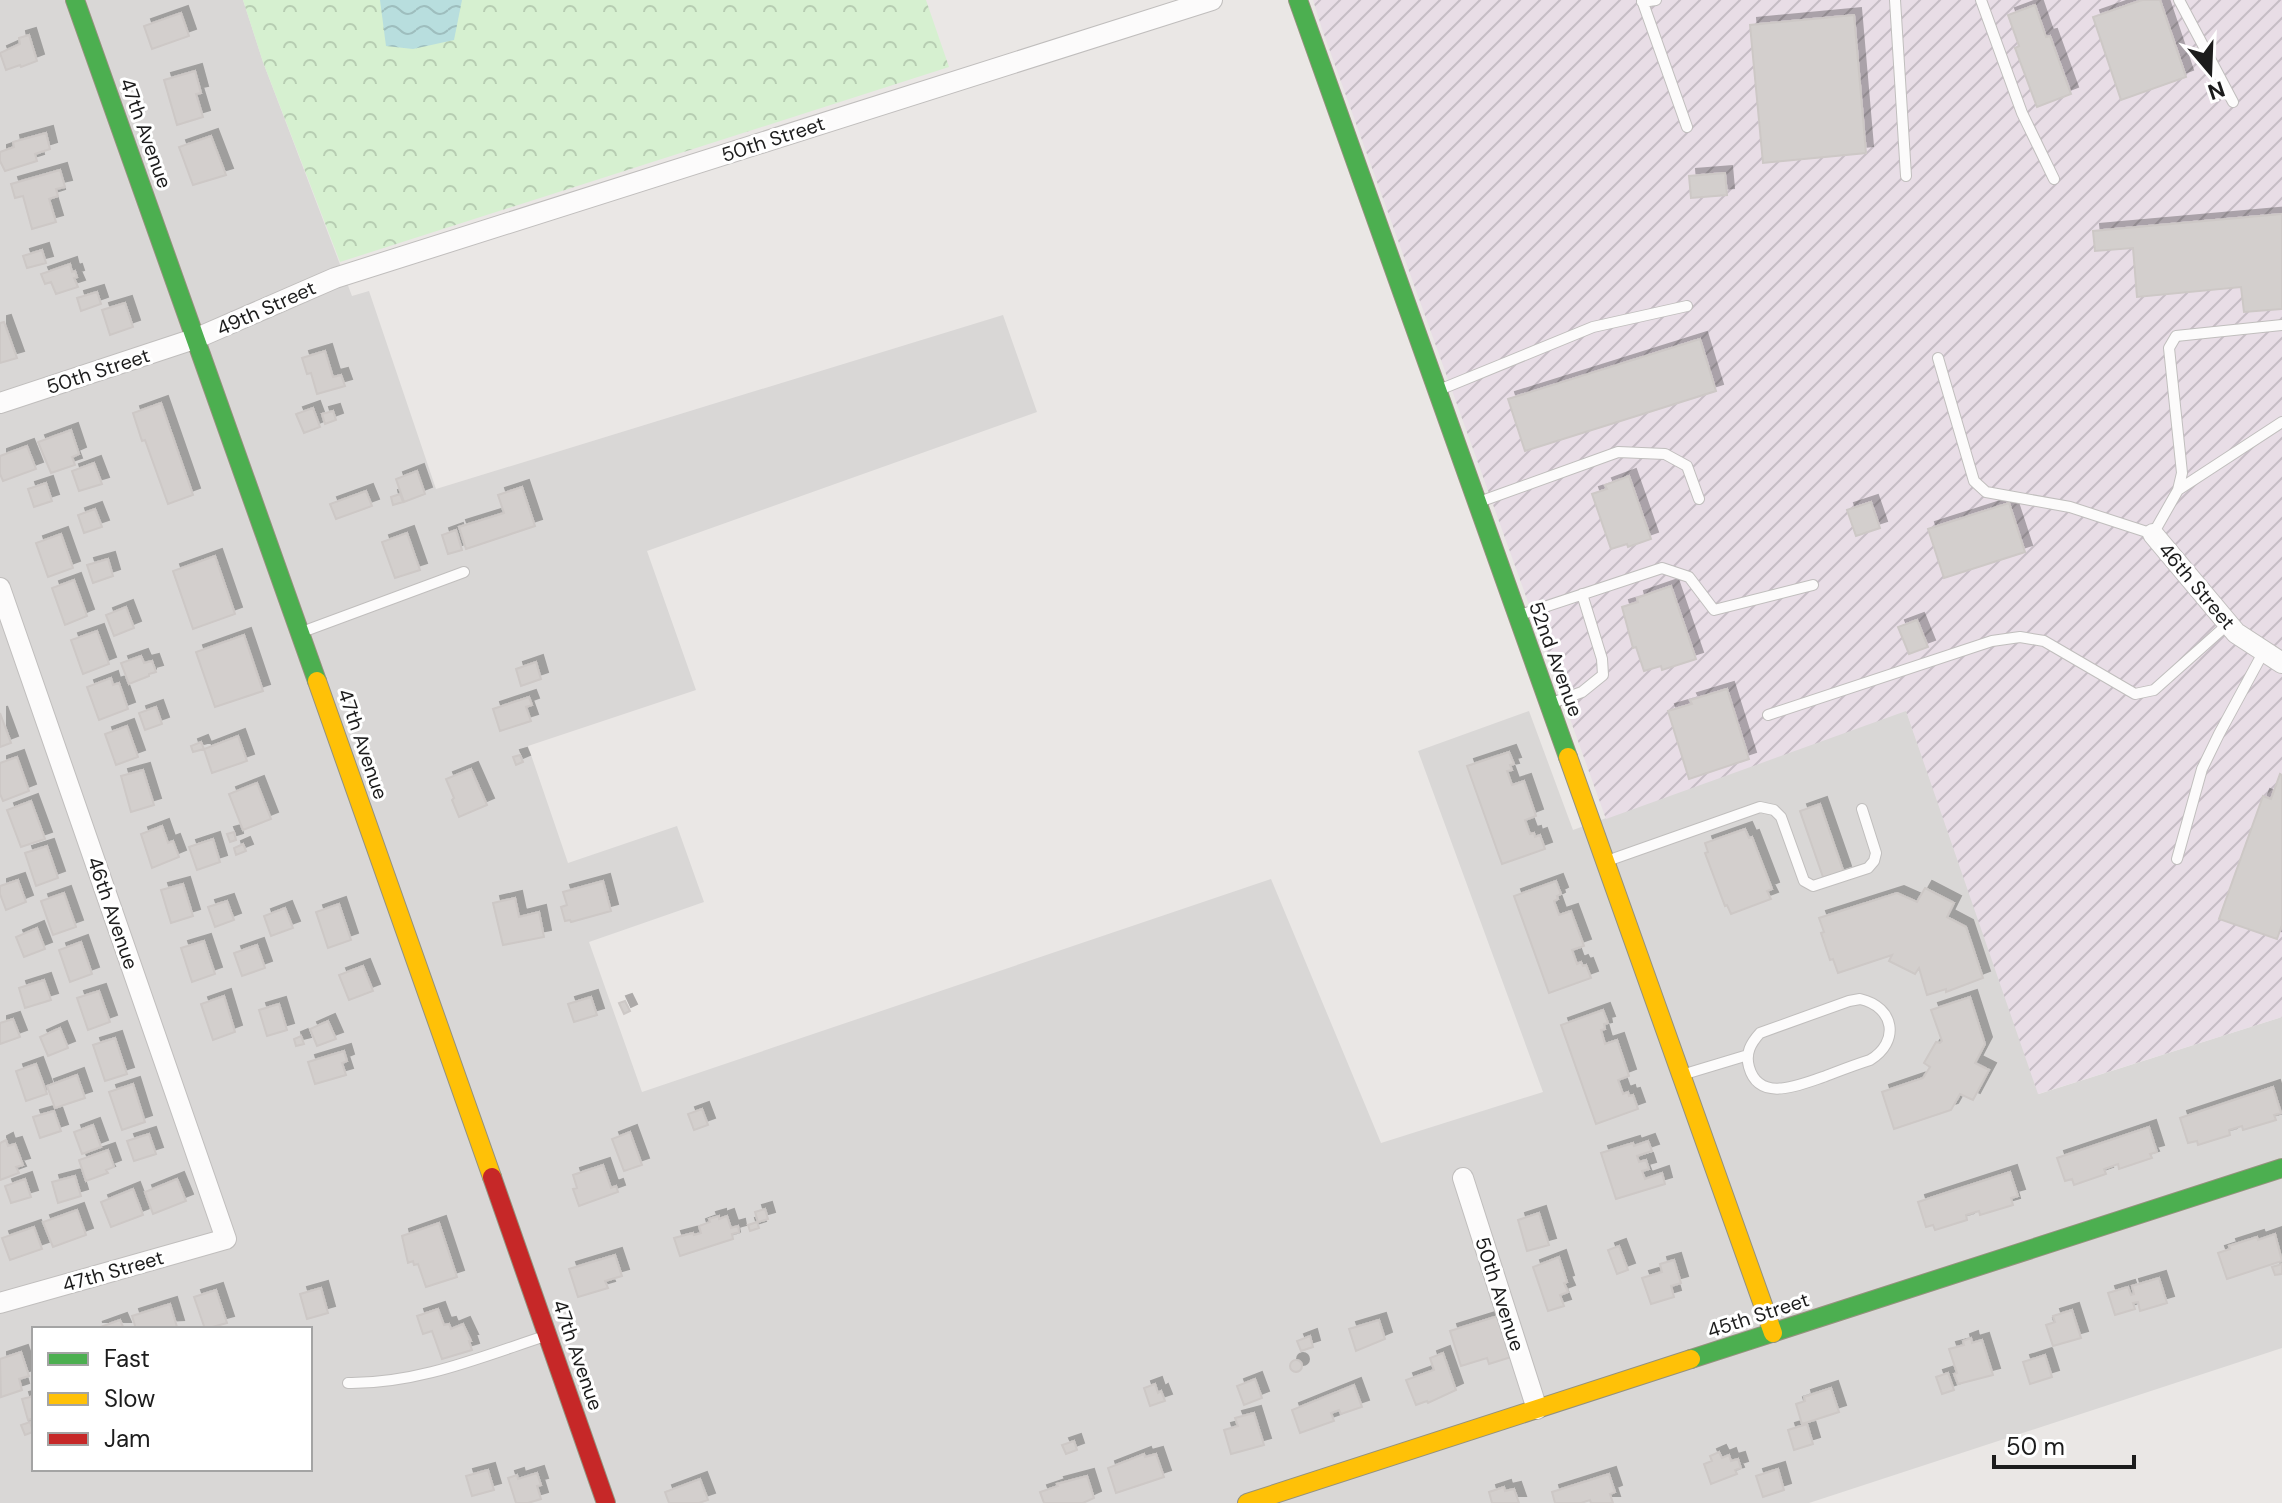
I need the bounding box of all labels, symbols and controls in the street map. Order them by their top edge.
north arrow [2170,32,2250,112]
street label: 47th Avenue [114,74,178,192]
text: N [2204,74,2229,107]
street label: 50th Street [718,110,828,168]
street label: 49th Street [212,274,320,341]
street label: 50th Street [43,342,153,400]
street label: 46th Street [2153,537,2241,635]
street label: 52nd Avenue [1523,598,1589,720]
street label: 47th Avenue [332,685,394,803]
street label: 46th Avenue [82,853,144,973]
street label: 50th Avenue [1469,1234,1531,1354]
street label: 47th Street [59,1244,167,1298]
street label: 45th Street [1704,1286,1812,1344]
street label: 47th Avenue [547,1296,609,1414]
legend [32,1327,312,1471]
text: Fast [104,1343,150,1374]
text: Slow [104,1383,155,1414]
scale bar [1994,1419,2134,1469]
text: Jam [104,1423,150,1454]
text: 50 m [2006,1431,2065,1462]

